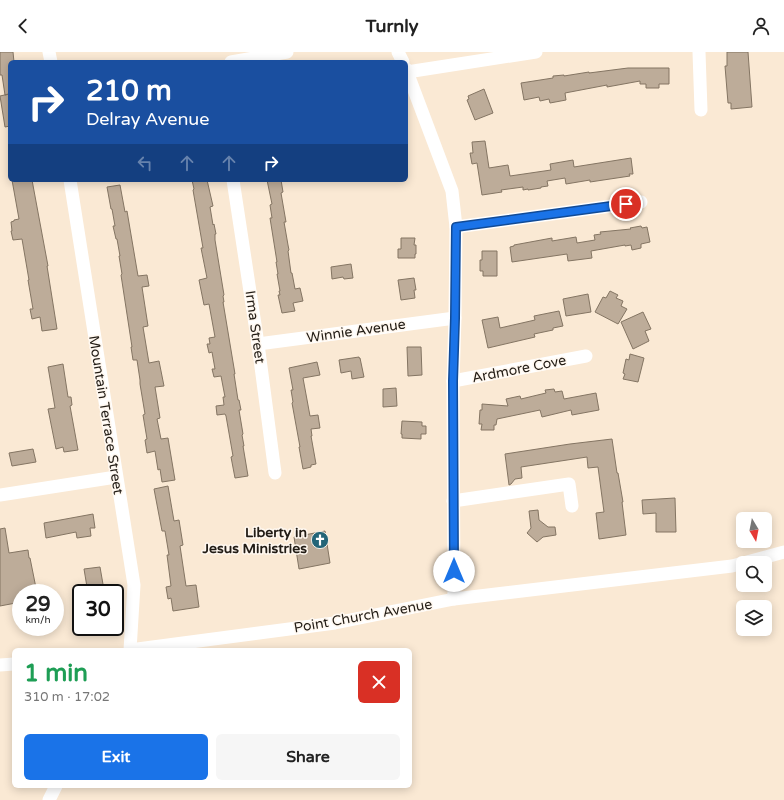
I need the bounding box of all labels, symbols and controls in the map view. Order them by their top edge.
icon: back [12,15,34,37]
text: Turnly [366,15,418,37]
icon: person [750,15,772,37]
text: 210 m [86,74,172,108]
icon: right [20,76,72,128]
text: Delray Avenue [86,108,209,130]
icon: left [134,152,156,174]
icon: ahead [176,152,198,174]
icon: ahead [218,152,240,174]
icon: right [260,152,282,174]
pin [609,187,643,221]
icon: arrive [615,193,637,215]
street label: Irma Street [241,289,269,365]
street label: Winnie Avenue [305,316,407,346]
street label: Mountain Terrace Street [85,334,127,496]
street label: Ardmore Cove [470,352,568,386]
north arrow [736,512,772,548]
map controls [736,512,772,636]
place label: Liberty in Jesus Ministries [202,524,307,557]
church icon: Liberty in Jesus Ministries [310,530,330,550]
position arrow [433,550,475,592]
button: search [736,556,772,592]
speed limit sign: 30 [72,584,124,636]
text: 29 [25,593,51,617]
street label: Point Church Avenue [293,595,434,637]
button: layers [736,600,772,636]
text: km/h [25,614,51,626]
text: 1 min [24,659,88,688]
button: close [358,661,400,703]
text: 310 m · 17:02 [24,689,110,705]
button: Exit [24,734,208,780]
button: Share [216,734,400,780]

